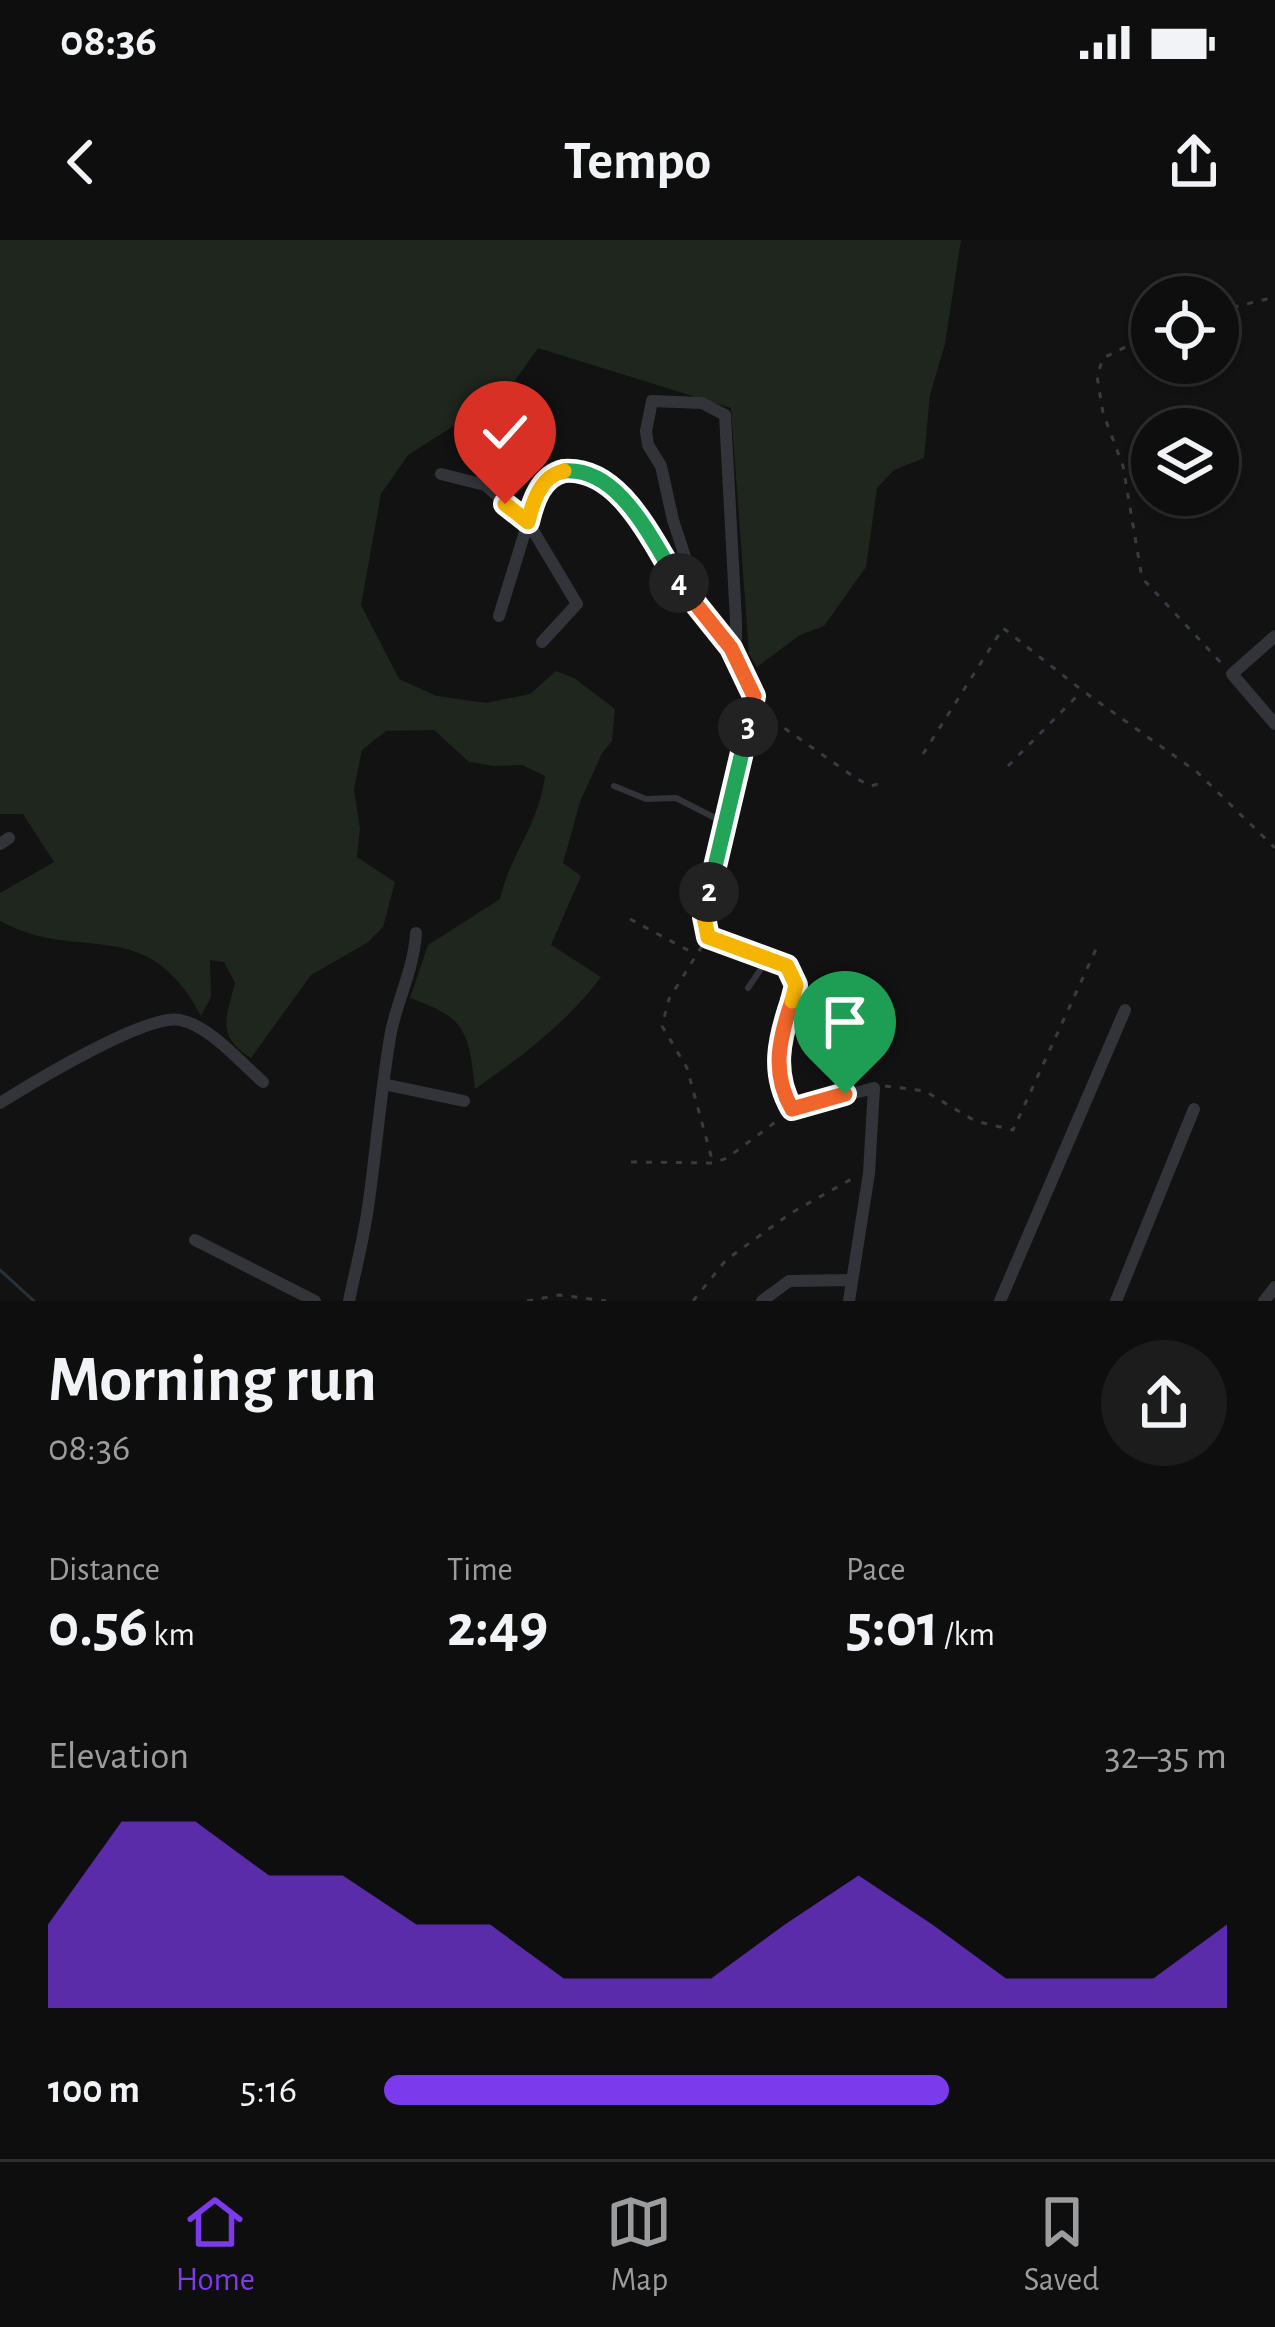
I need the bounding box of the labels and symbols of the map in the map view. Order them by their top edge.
pin [454,381,556,504]
pin: 4 [649,553,709,613]
pin: 3 [718,697,778,757]
pin: 2 [679,862,739,922]
pin [794,971,896,1094]

